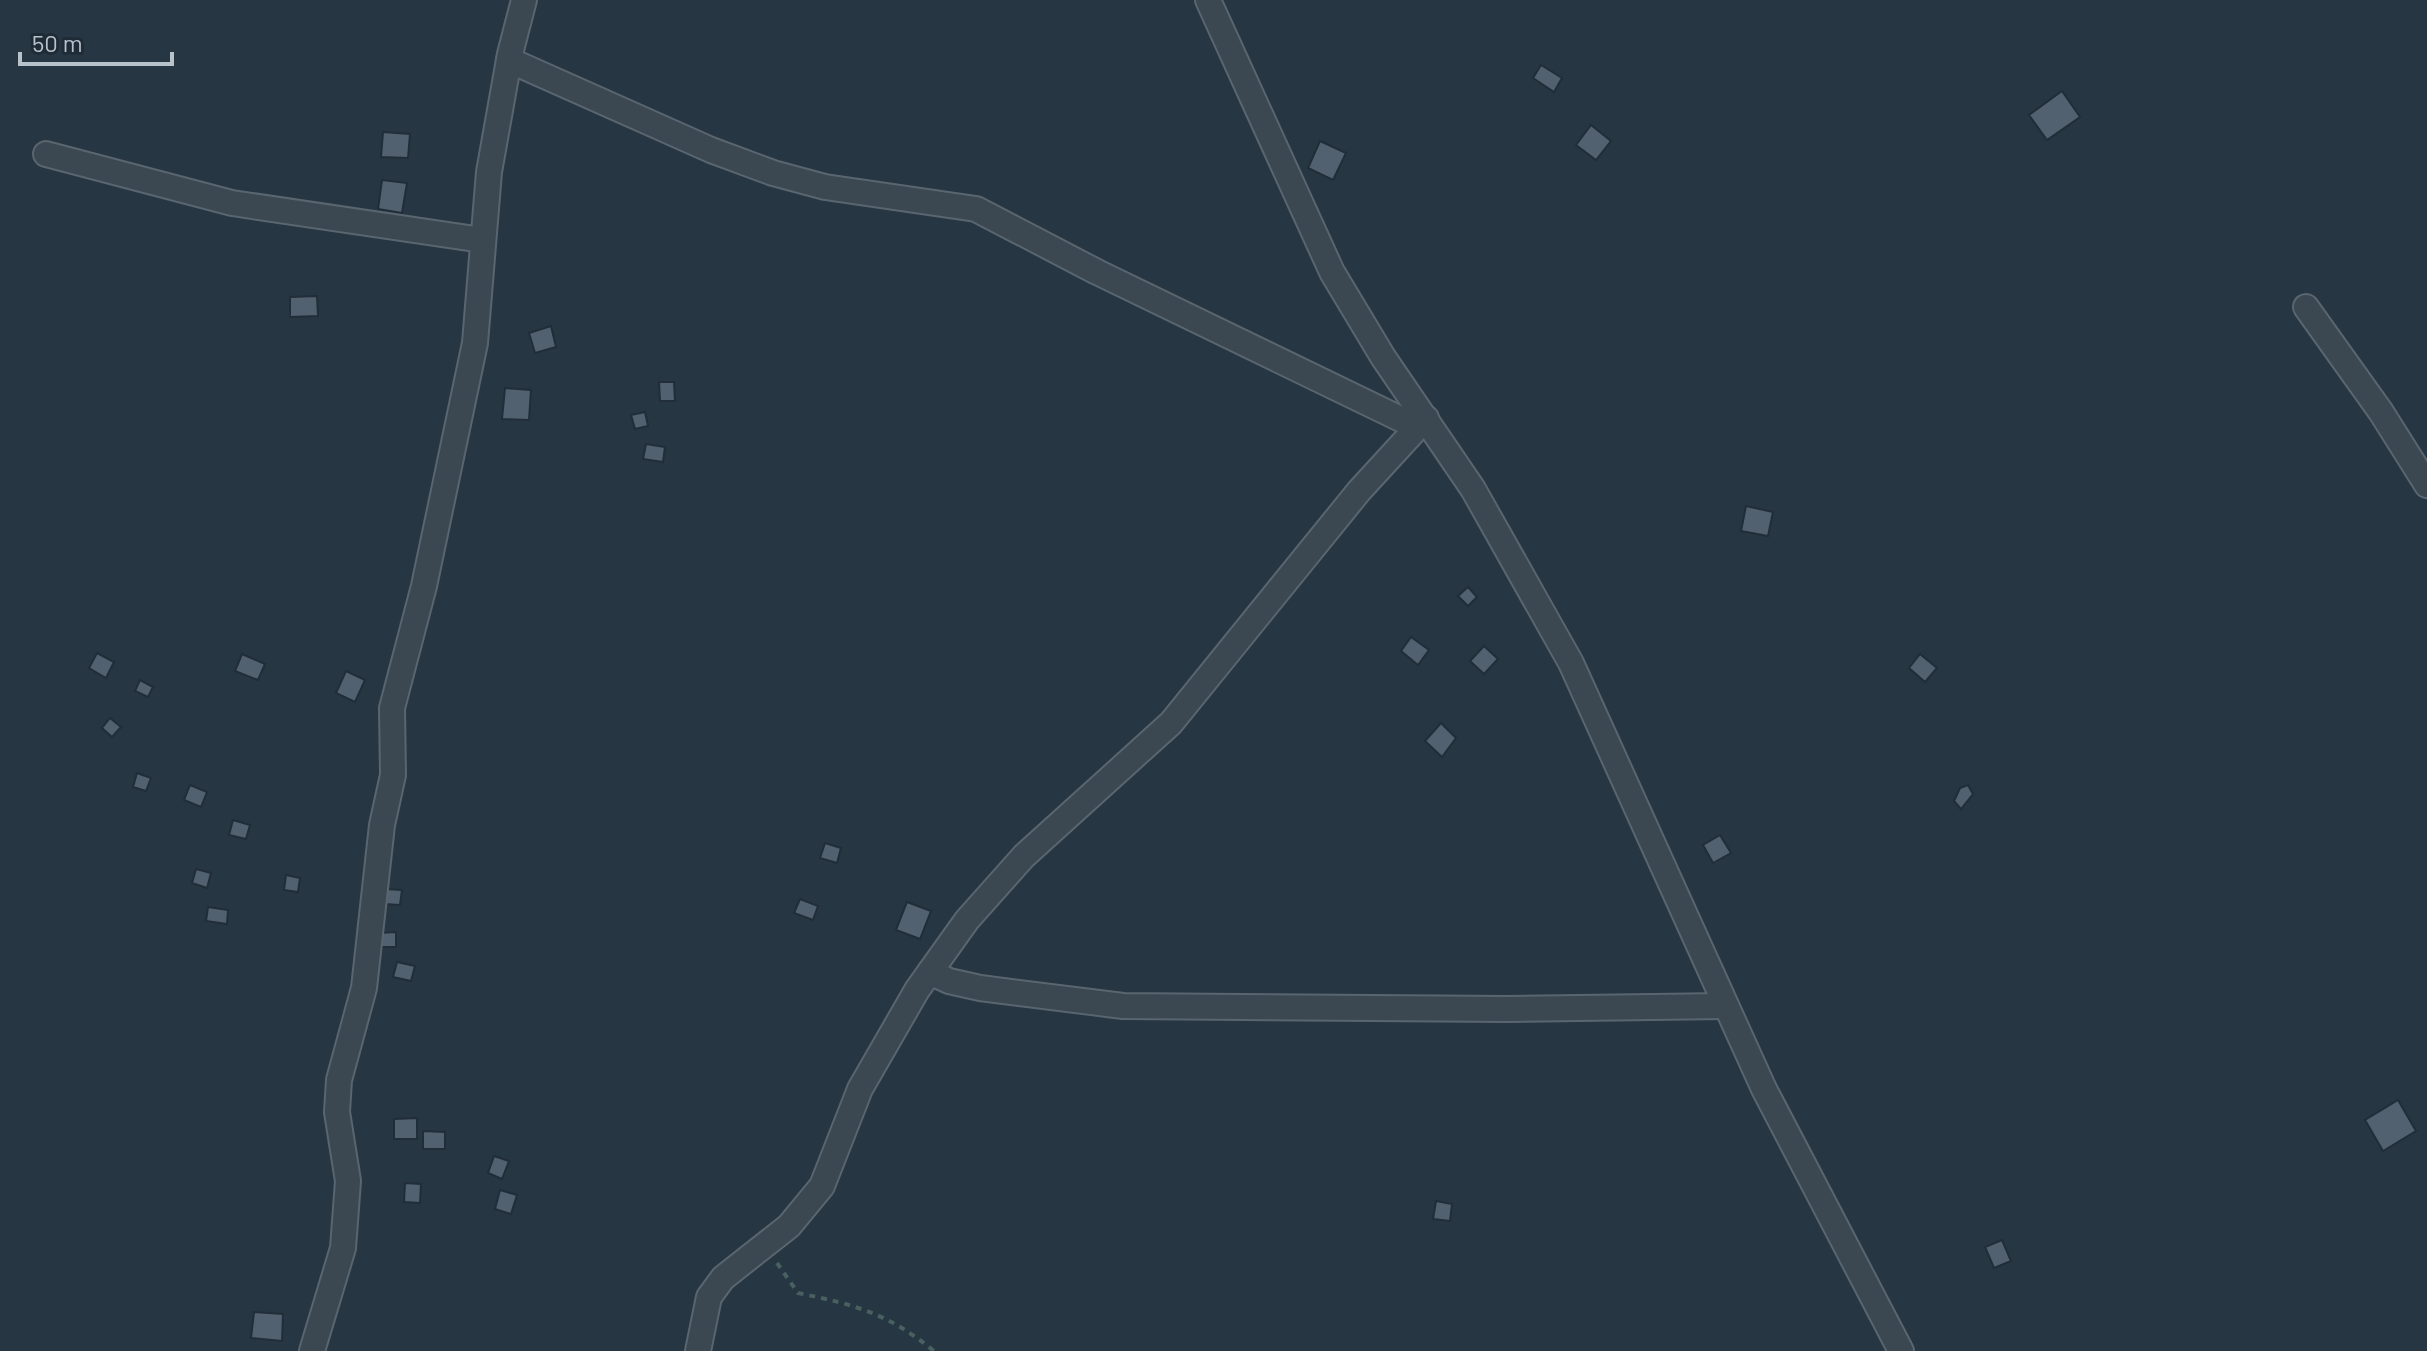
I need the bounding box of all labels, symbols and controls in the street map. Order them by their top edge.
scale bar [20,16,172,66]
text: 50 m [32,28,83,57]

